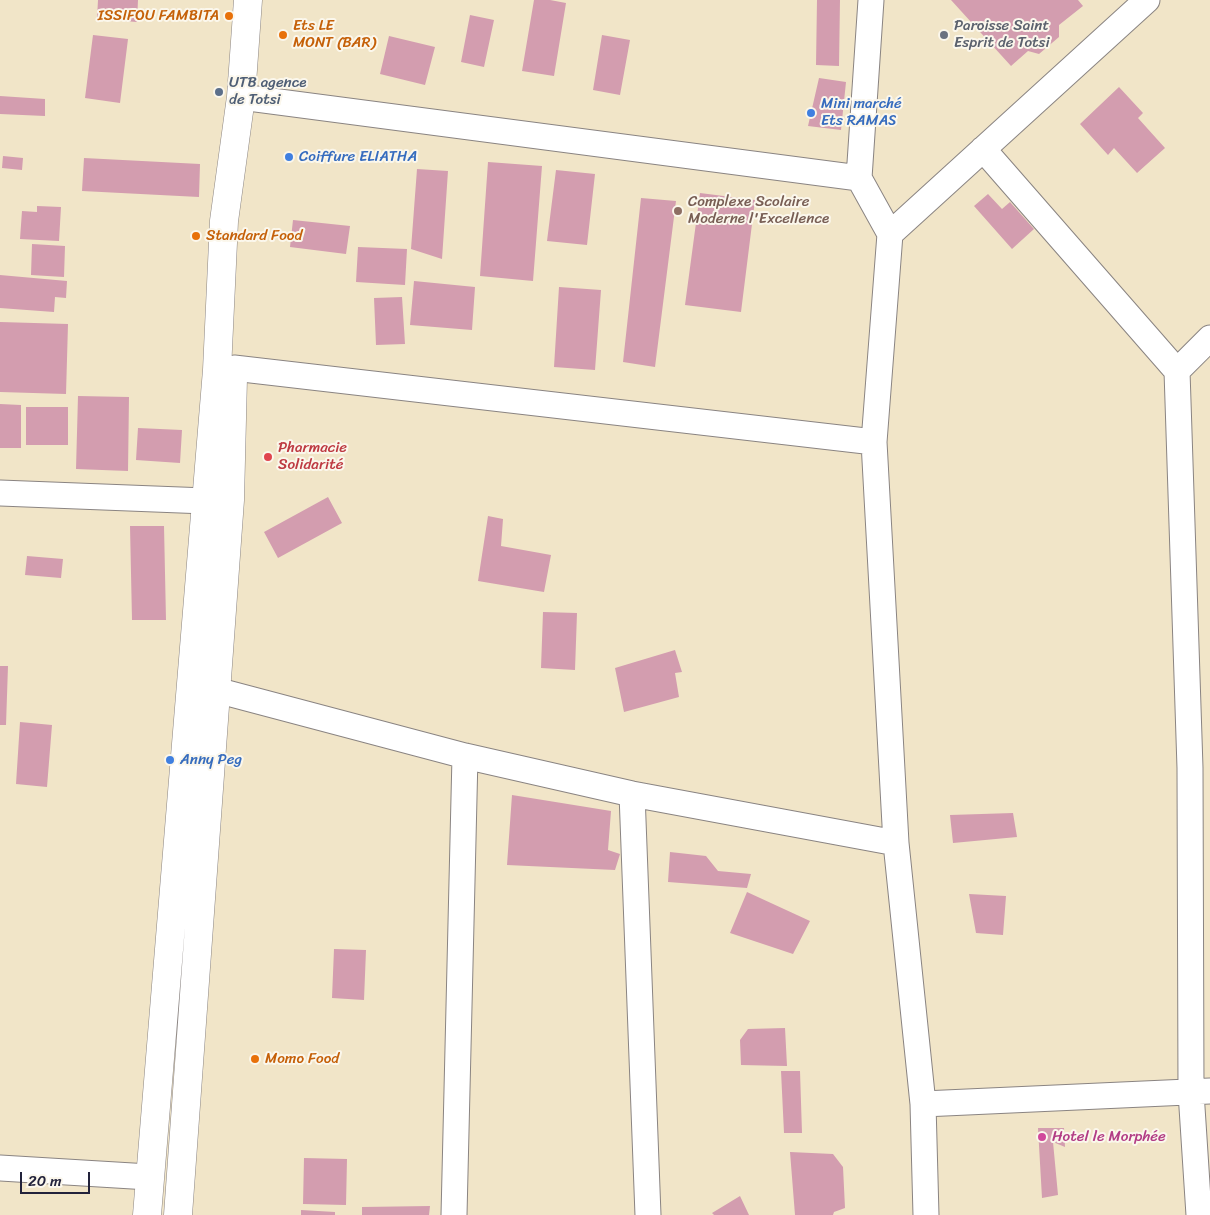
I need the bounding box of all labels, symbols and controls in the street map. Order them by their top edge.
place label: ISSIFOU FAMBITA [98,7,219,25]
marker: ISSIFOU FAMBITA [223,10,235,22]
place label: Ets LE MONT (BAR) [293,17,376,52]
place label: Paroisse Saint Esprit de Totsi [954,17,1050,52]
marker: Ets LE MONT (BAR) [277,29,289,41]
marker: Paroisse Saint Esprit de Totsi [938,29,950,41]
place label: UTB agence de Totsi [229,74,306,109]
marker: UTB agence de Totsi [213,86,225,98]
place label: Mini marché Ets RAMAS [821,95,902,130]
marker: Mini marché Ets RAMAS [805,107,817,119]
place label: Coiffure ELIATHA [299,148,417,166]
marker: Coiffure ELIATHA [283,151,295,163]
place label: Complexe Scolaire Moderne l'Excellence [688,193,829,228]
marker: Complexe Scolaire Moderne l'Excellence [672,205,684,217]
place label: Standard Food [206,227,302,245]
marker: Standard Food [190,230,202,242]
place label: Pharmacie Solidarité [278,439,347,474]
marker: Pharmacie Solidarité [262,451,274,463]
place label: Anny Peg [180,751,242,769]
marker: Anny Peg [164,754,176,766]
place label: Momo Food [265,1050,339,1068]
marker: Momo Food [249,1053,261,1065]
place label: Hotel le Morphée [1052,1128,1166,1146]
marker: Hotel le Morphée [1036,1131,1048,1143]
scale bar [22,1162,92,1194]
text: 20 m [28,1168,62,1194]

